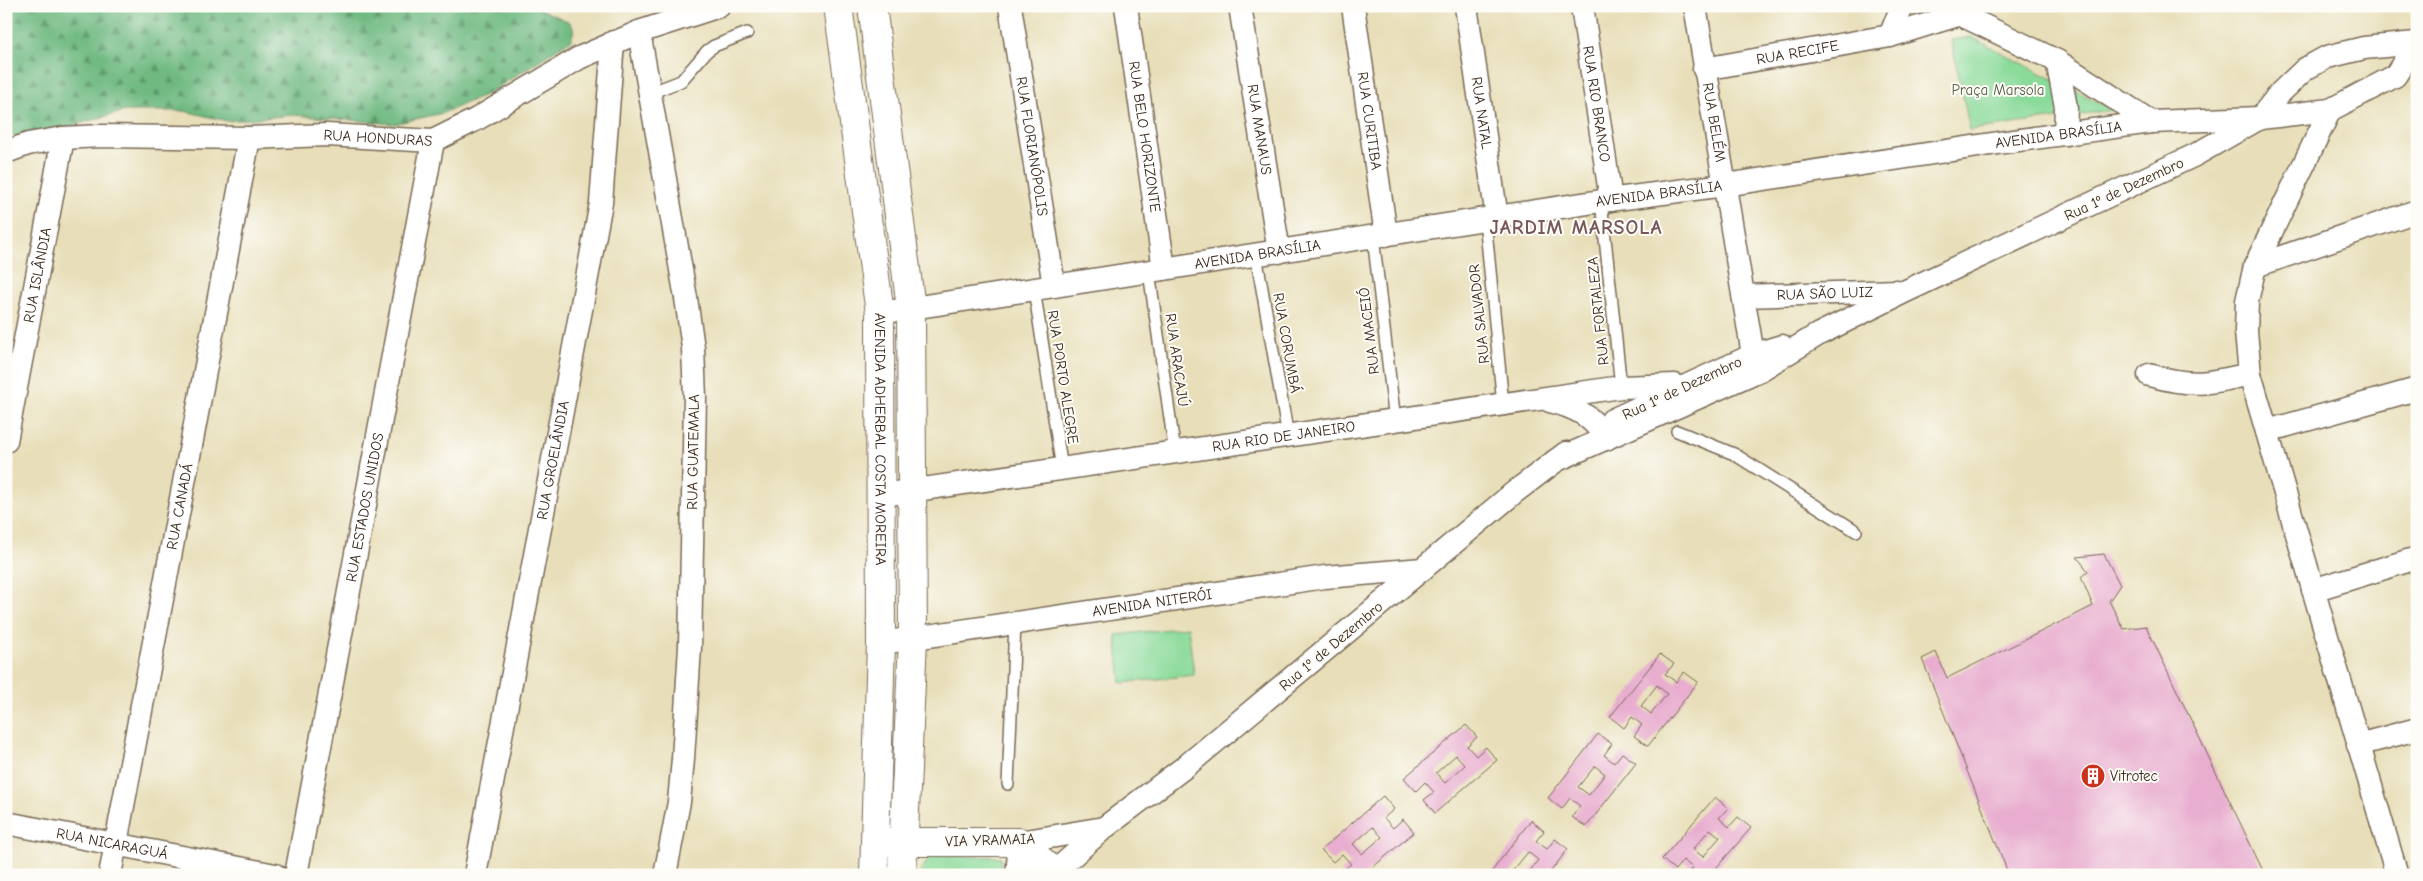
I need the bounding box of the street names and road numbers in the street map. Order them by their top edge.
street label: RUA RECIFE [1755,36,1840,69]
street label: RUA RIO BRANCO [1579,44,1614,163]
street label: RUA BELO HORIZONTE [1125,60,1165,214]
street label: RUA CURITIBA [1354,71,1386,171]
street label: RUA FLORIANÓPOLIS [1012,75,1052,217]
street label: RUA NATAL [1467,75,1496,151]
street label: RUA BELÉM [1699,81,1730,163]
street label: RUA MANAUS [1244,83,1276,176]
street label: AVENIDA BRASÍLIA [1994,117,2123,152]
street label: RUA HONDURAS [323,126,433,150]
street label: Rua 1º de Dezembro [2061,153,2187,225]
street label: AVENIDA BRASÍLIA [1594,176,1723,211]
street label: RUA ISLÂNDIA [19,225,55,324]
street label: AVENIDA BRASÍLIA [1193,236,1322,273]
street label: RUA FORTALEZA [1583,256,1613,366]
street label: RUA SALVADOR [1465,263,1493,365]
street label: RUA SÃO LUIZ [1776,283,1874,304]
street label: RUA MACEIÓ [1354,287,1383,376]
street label: RUA CORUMBÁ [1269,291,1306,395]
street label: RUA PORTO ALEGRE [1044,309,1082,445]
street label: RUA ARACAJÚ [1162,312,1193,408]
street label: AVENIDA ADHERBAL COSTA MOREIRA [871,313,890,566]
street label: Rua 1º de Dezembro [1619,352,1745,424]
street label: RUA GUATEMALA [683,394,703,510]
street label: RUA GROELÂNDIA [533,399,573,521]
street label: RUA RIO DE JANEIRO [1211,417,1356,456]
street label: RUA ESTADOS UNIDOS [342,431,387,583]
street label: RUA CANADÁ [163,461,197,551]
street label: AVENIDA NITERÓI [1091,585,1213,620]
street label: Rua 1º de Dezembro [1276,597,1387,695]
street label: RUA NICARAGUÁ [55,824,170,863]
street label: VIA YRAMAIA [945,829,1036,851]

